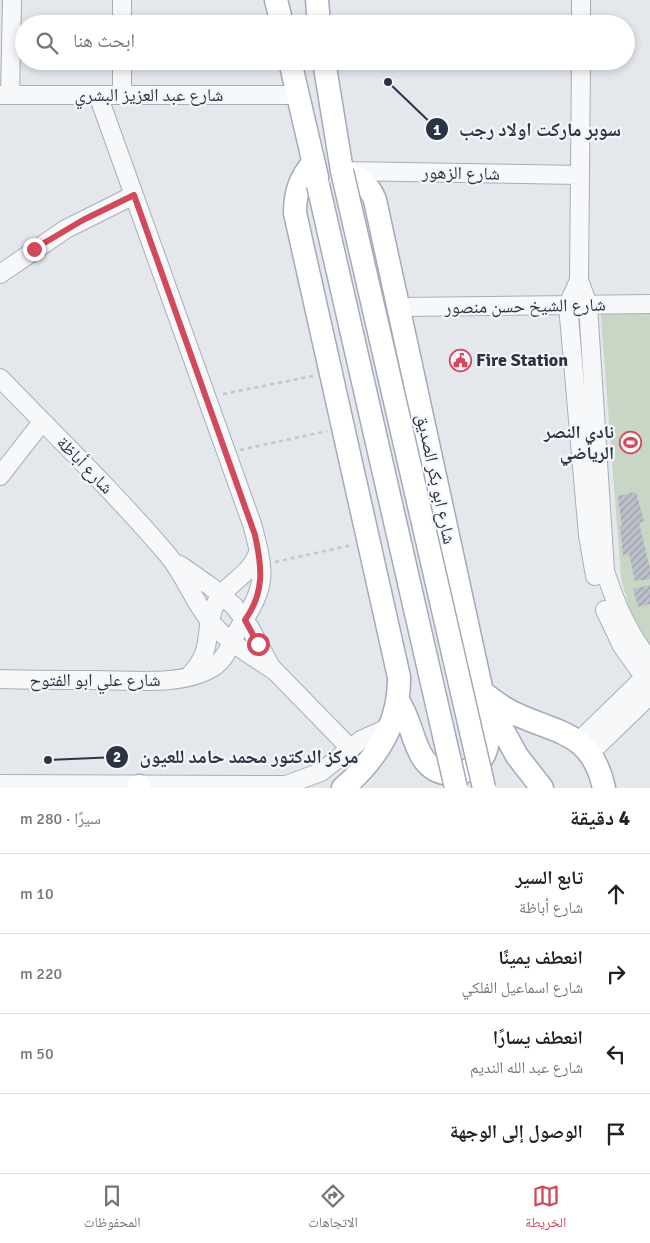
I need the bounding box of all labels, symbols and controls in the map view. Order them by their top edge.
search box [15,15,635,70]
icon: search [33,29,61,57]
text: ابحث هنا [73,29,135,53]
street label: شارع عبد العزيز البشري [75,84,223,110]
callout: سوبر ماركت اولاد رجب [424,112,631,146]
text: سوبر ماركت اولاد رجب [459,118,621,142]
text: 1 [433,121,441,139]
street label: شارع الزهور [421,161,500,185]
route end [23,238,46,261]
street label: شارع الشيخ حسن منصور [443,294,606,319]
public building icon: Fire Station [448,348,472,372]
place label: Fire Station [476,349,568,371]
street label: شارع ابو بكر الصديق [411,412,461,546]
place label: نادي النصر الرياضي [543,421,614,467]
sports icon: نادي النصر الرياضي [618,430,642,454]
street label: شارع أباظة [52,431,118,499]
route start [247,633,270,656]
street label: شارع علي ابو الفتوح [29,669,161,695]
callout: مركز الدكتور محمد حامد للعيون [104,740,368,774]
text: مركز الدكتور محمد حامد للعيون [140,745,358,769]
text: 2 [113,748,121,766]
text: 4 دقيقة [570,805,630,831]
text: سيرًا · 280 m [20,809,101,829]
text: تابع السير [515,866,583,890]
icon: ahead [602,880,630,908]
text: 10 m [20,884,54,904]
text: شارع أباظة [519,898,583,918]
text: انعطف يمينًا [498,946,583,970]
icon: right [602,960,630,988]
text: 220 m [20,964,62,984]
text: شارع اسماعيل الفلكي [462,978,583,998]
text: انعطف يسارًا [493,1026,583,1050]
icon: left [602,1040,630,1068]
text: 50 m [20,1044,54,1064]
text: شارع عبد الله النديم [470,1058,583,1078]
text: الوصول إلى الوجهة [450,1120,583,1144]
icon: arrive [602,1120,630,1148]
tab: المحفوظات [84,1182,141,1236]
tab: الاتجاهات [308,1182,358,1236]
tab: الخريطة [525,1182,566,1236]

